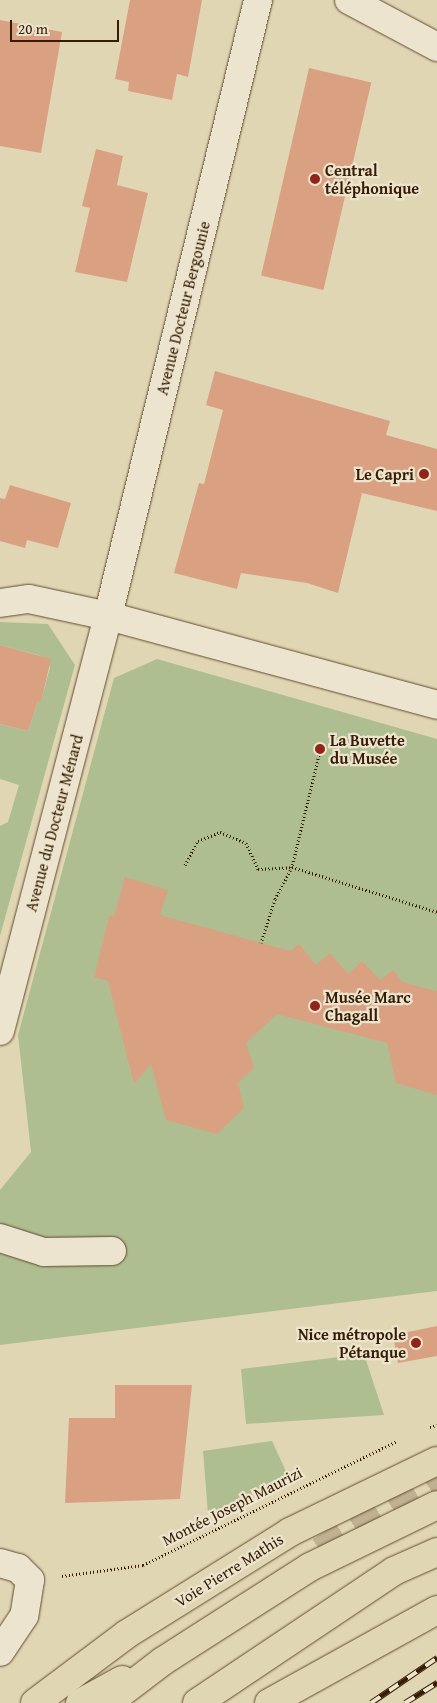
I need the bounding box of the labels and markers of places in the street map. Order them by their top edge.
place label: Central téléphonique [325,160,419,198]
marker: Central téléphonique [309,173,321,185]
place label: Le Capri [356,464,414,484]
marker: Le Capri [418,468,430,480]
place label: La Buvette du Musée [330,730,405,768]
marker: La Buvette du Musée [314,743,326,755]
place label: Musée Marc Chagall [325,987,411,1025]
marker: Musée Marc Chagall [309,1000,321,1012]
place label: Nice métropole Pétanque [298,1324,406,1362]
marker: Nice métropole Pétanque [410,1337,422,1349]

